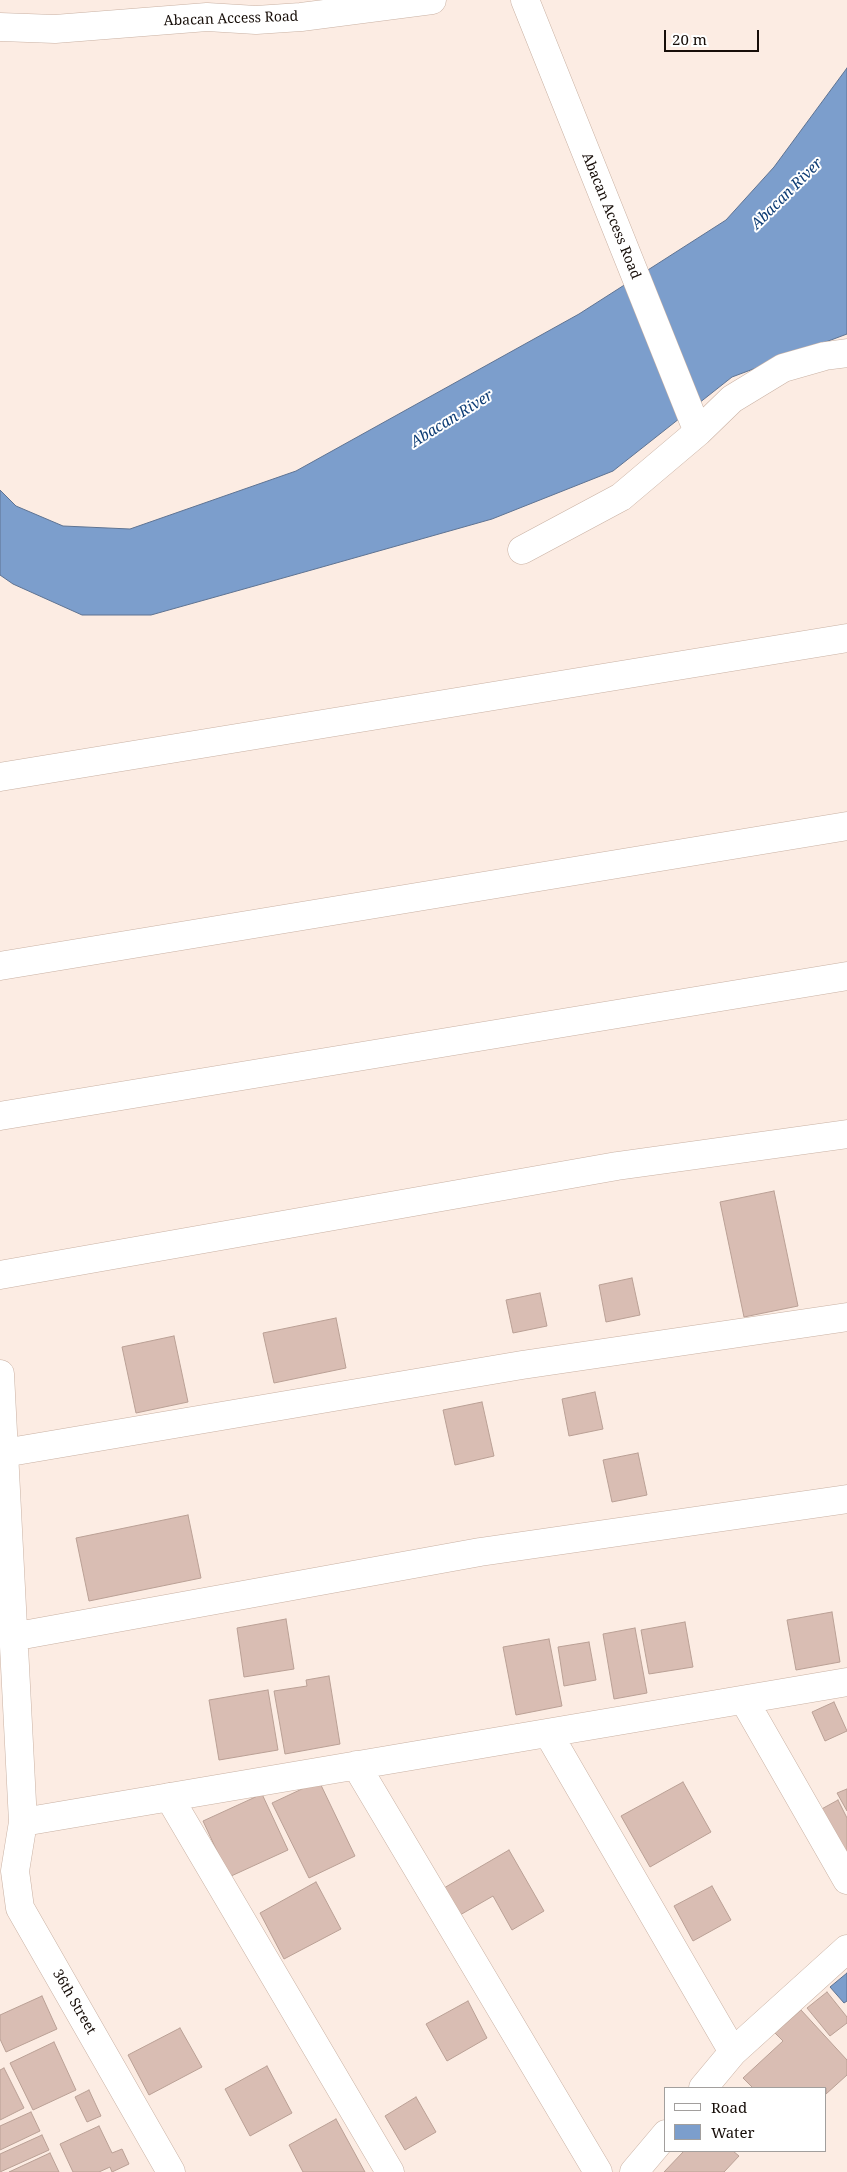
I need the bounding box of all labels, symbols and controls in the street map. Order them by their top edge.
street label: Abacan Access Road [163,8,299,30]
scale bar [667,20,762,52]
text: 20 m [672,29,707,49]
street label: Abacan Access Road [578,150,644,282]
water label: Abacan River [748,155,826,233]
water label: Abacan River [408,387,496,451]
street label: 36th Street [49,1967,99,2037]
legend [664,2087,827,2152]
text: Road [711,2097,747,2117]
text: Water [711,2122,754,2142]

